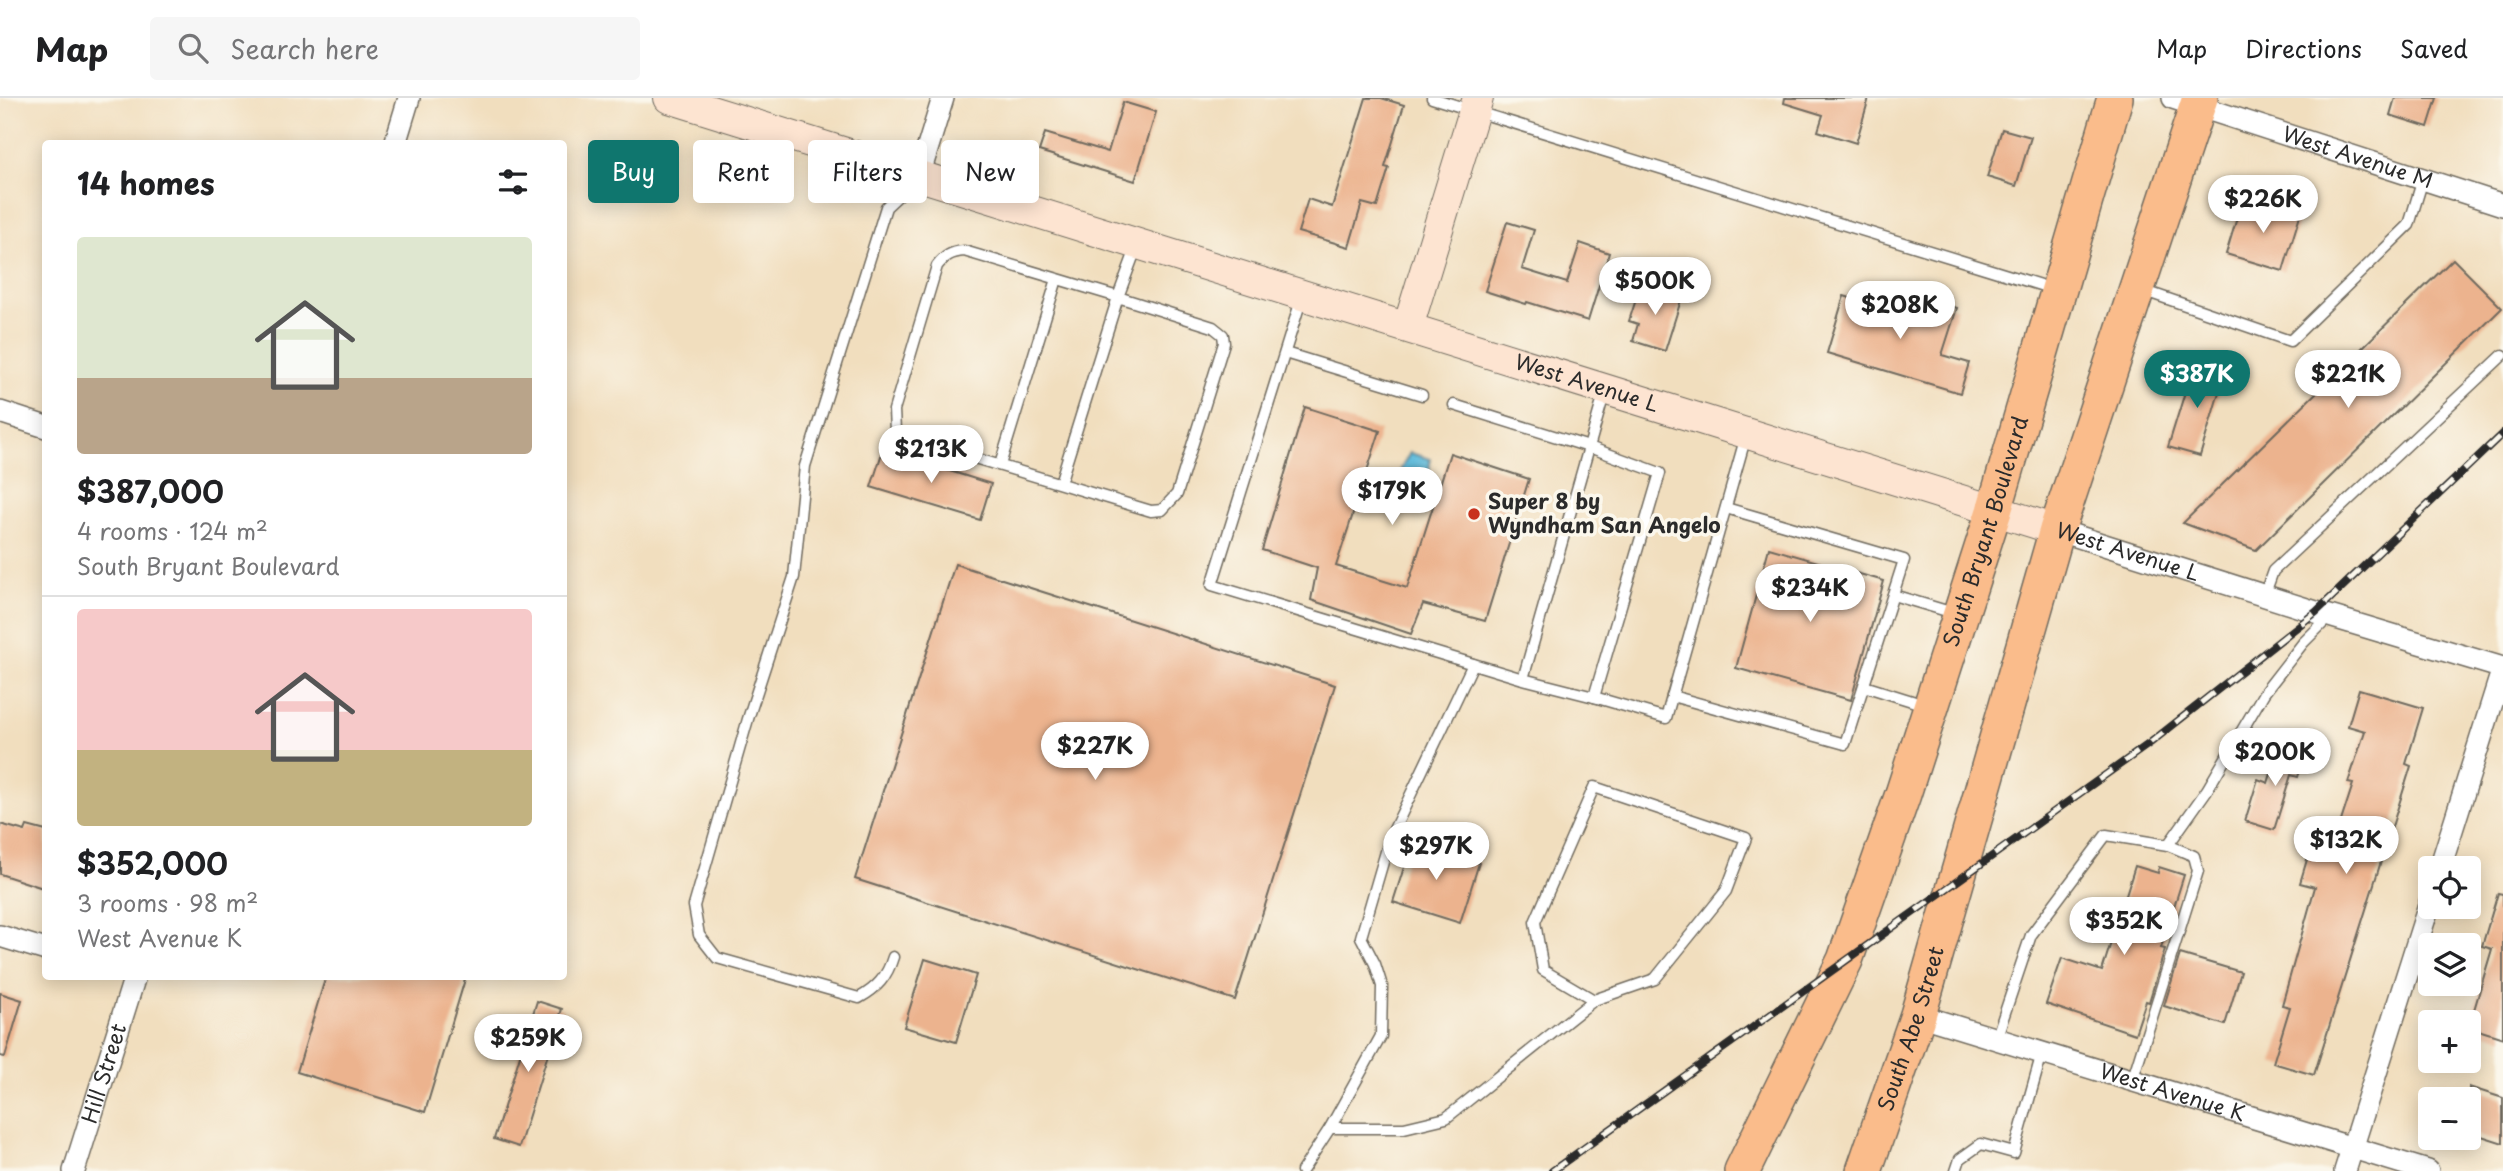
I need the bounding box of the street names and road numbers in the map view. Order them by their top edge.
street label: West Avenue M [2279,117,2438,195]
street label: West Avenue L [1511,344,1663,419]
street label: South Bryant Boulevard [1933,412,2035,650]
street label: West Avenue L [2052,513,2204,588]
street label: South Abe Street [1868,942,1951,1115]
street label: Hill Street [72,1019,133,1127]
street label: West Avenue K [2096,1054,2250,1128]

